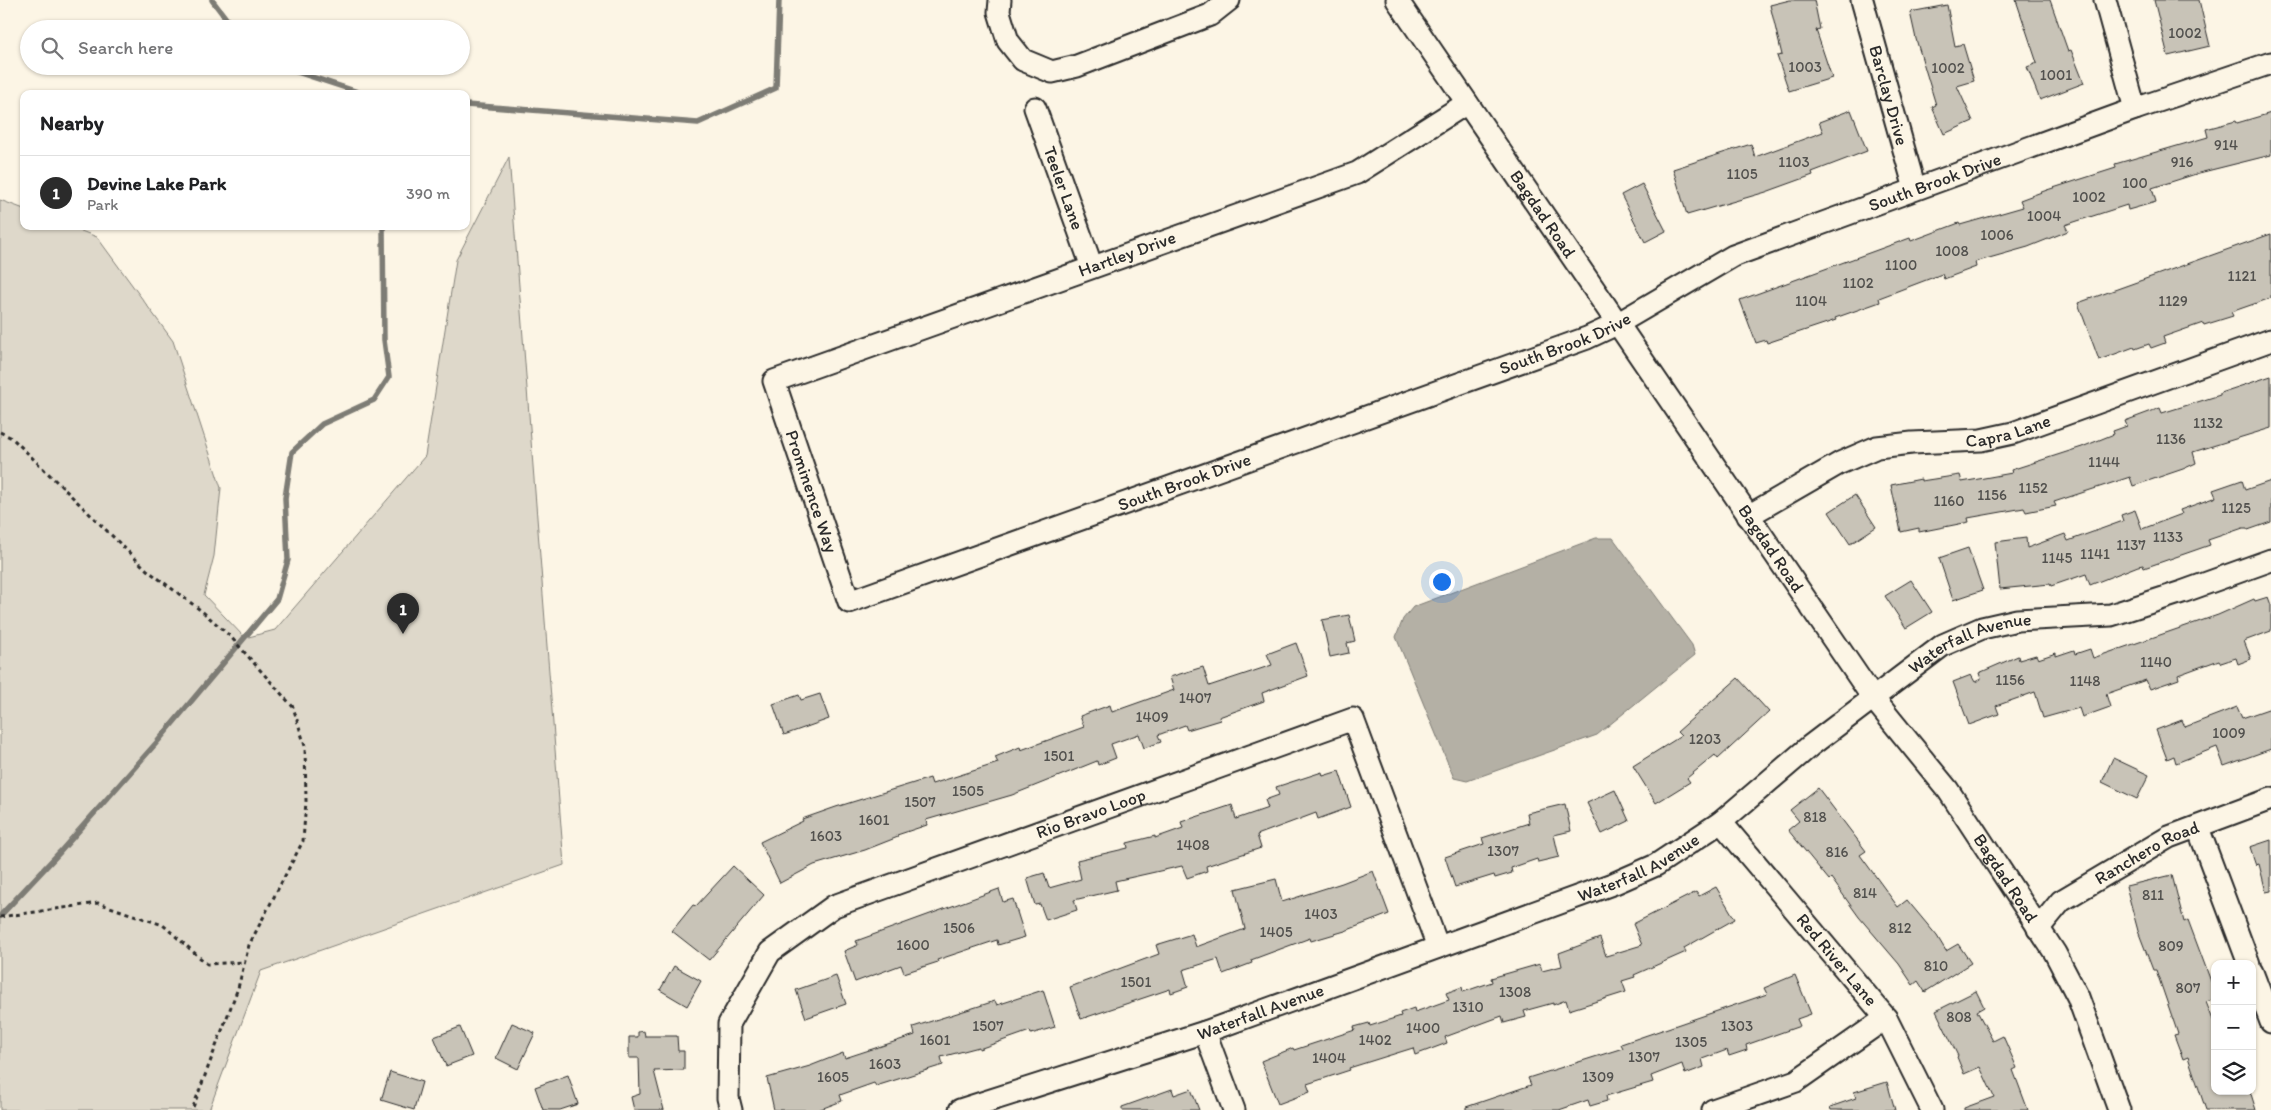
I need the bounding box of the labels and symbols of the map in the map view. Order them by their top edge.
house number: 1002 [2168,24,2202,42]
street label: Barclay Drive [1864,43,1913,148]
house number: 1003 [1788,58,1822,76]
house number: 1002 [1931,59,1965,77]
house number: 1001 [2040,66,2072,84]
house number: 914 [2214,136,2238,154]
street label: Teeler Lane [1039,143,1089,233]
street label: South Brook Drive [1865,148,2004,217]
house number: 1103 [1778,153,1810,171]
house number: 916 [2171,153,2193,171]
house number: 1105 [1726,165,1758,183]
street label: Bagdad Road [1505,166,1581,262]
house number: 100 [2122,174,2148,192]
house number: 1002 [2072,188,2106,206]
house number: 1004 [2027,207,2061,225]
street label: Hartley Drive [1075,226,1179,282]
house number: 1006 [1980,226,2014,244]
house number: 1008 [1935,242,1969,260]
house number: 1100 [1885,256,1917,274]
house number: 1121 [2228,267,2256,285]
house number: 1102 [1842,274,1874,292]
house number: 1104 [1795,292,1827,310]
house number: 1129 [2158,292,2188,310]
street label: South Brook Drive [1496,307,1635,380]
street label: Capra Lane [1965,409,2054,452]
house number: 1132 [2193,414,2223,432]
street label: Prominence Way [780,427,843,556]
house number: 1136 [2156,430,2186,448]
street label: South Brook Drive [1115,448,1254,516]
house number: 1144 [2088,453,2120,471]
house number: 1152 [2018,479,2048,497]
house number: 1156 [1977,486,2007,504]
house number: 1160 [1933,492,1965,510]
house number: 1125 [2221,499,2251,517]
street label: Bagdad Road [1733,500,1809,597]
house number: 1133 [2153,528,2183,546]
house number: 1137 [2116,536,2146,554]
house number: 1141 [2080,545,2110,563]
house number: 1145 [2042,549,2073,567]
your location [1429,569,1455,595]
pin: 1 [387,593,419,634]
street label: Waterfall Avenue [1904,608,2032,679]
house number: 1140 [2140,653,2172,671]
house number: 1156 [1995,671,2025,689]
house number: 1148 [2069,672,2101,690]
house number: 1407 [1179,689,1212,707]
house number: 1409 [1135,708,1169,726]
house number: 1009 [2212,724,2246,742]
house number: 1203 [1689,730,1721,748]
house number: 1501 [1043,747,1075,765]
house number: 1505 [952,782,984,800]
street label: Rio Bravo Loop [1033,784,1149,843]
house number: 1507 [904,793,936,811]
house number: 818 [1803,808,1827,826]
house number: 1601 [858,811,890,829]
street label: Ranchero Road [2091,816,2202,890]
house number: 1603 [810,827,842,845]
street label: Waterfall Avenue [1574,828,1704,907]
street label: Bagdad Road [1969,829,2043,927]
house number: 1408 [1176,836,1210,854]
house number: 1307 [1487,842,1519,860]
house number: 816 [1825,843,1849,861]
house number: 814 [1853,884,1877,902]
house number: 811 [2142,886,2164,904]
house number: 1403 [1304,905,1338,923]
street label: Red River Lane [1792,909,1882,1011]
house number: 1506 [943,919,975,937]
house number: 812 [1888,919,1912,937]
house number: 1405 [1259,923,1293,941]
house number: 1600 [896,936,930,954]
house number: 809 [2158,937,2184,955]
house number: 810 [1924,957,1948,975]
house number: 1501 [1120,973,1152,991]
street label: Waterfall Avenue [1194,979,1327,1045]
house number: 807 [2176,979,2201,997]
house number: 1308 [1499,983,1531,1001]
house number: 1310 [1452,998,1484,1016]
house number: 808 [1946,1008,1972,1026]
house number: 1507 [972,1017,1004,1035]
house number: 1303 [1721,1017,1753,1035]
house number: 1400 [1406,1019,1440,1037]
house number: 1601 [919,1031,951,1049]
house number: 1402 [1358,1031,1392,1049]
house number: 1305 [1675,1033,1707,1051]
house number: 1307 [1628,1048,1660,1066]
house number: 1404 [1312,1049,1346,1067]
house number: 1603 [869,1055,901,1073]
house number: 1605 [817,1068,849,1086]
house number: 1309 [1582,1068,1614,1086]

